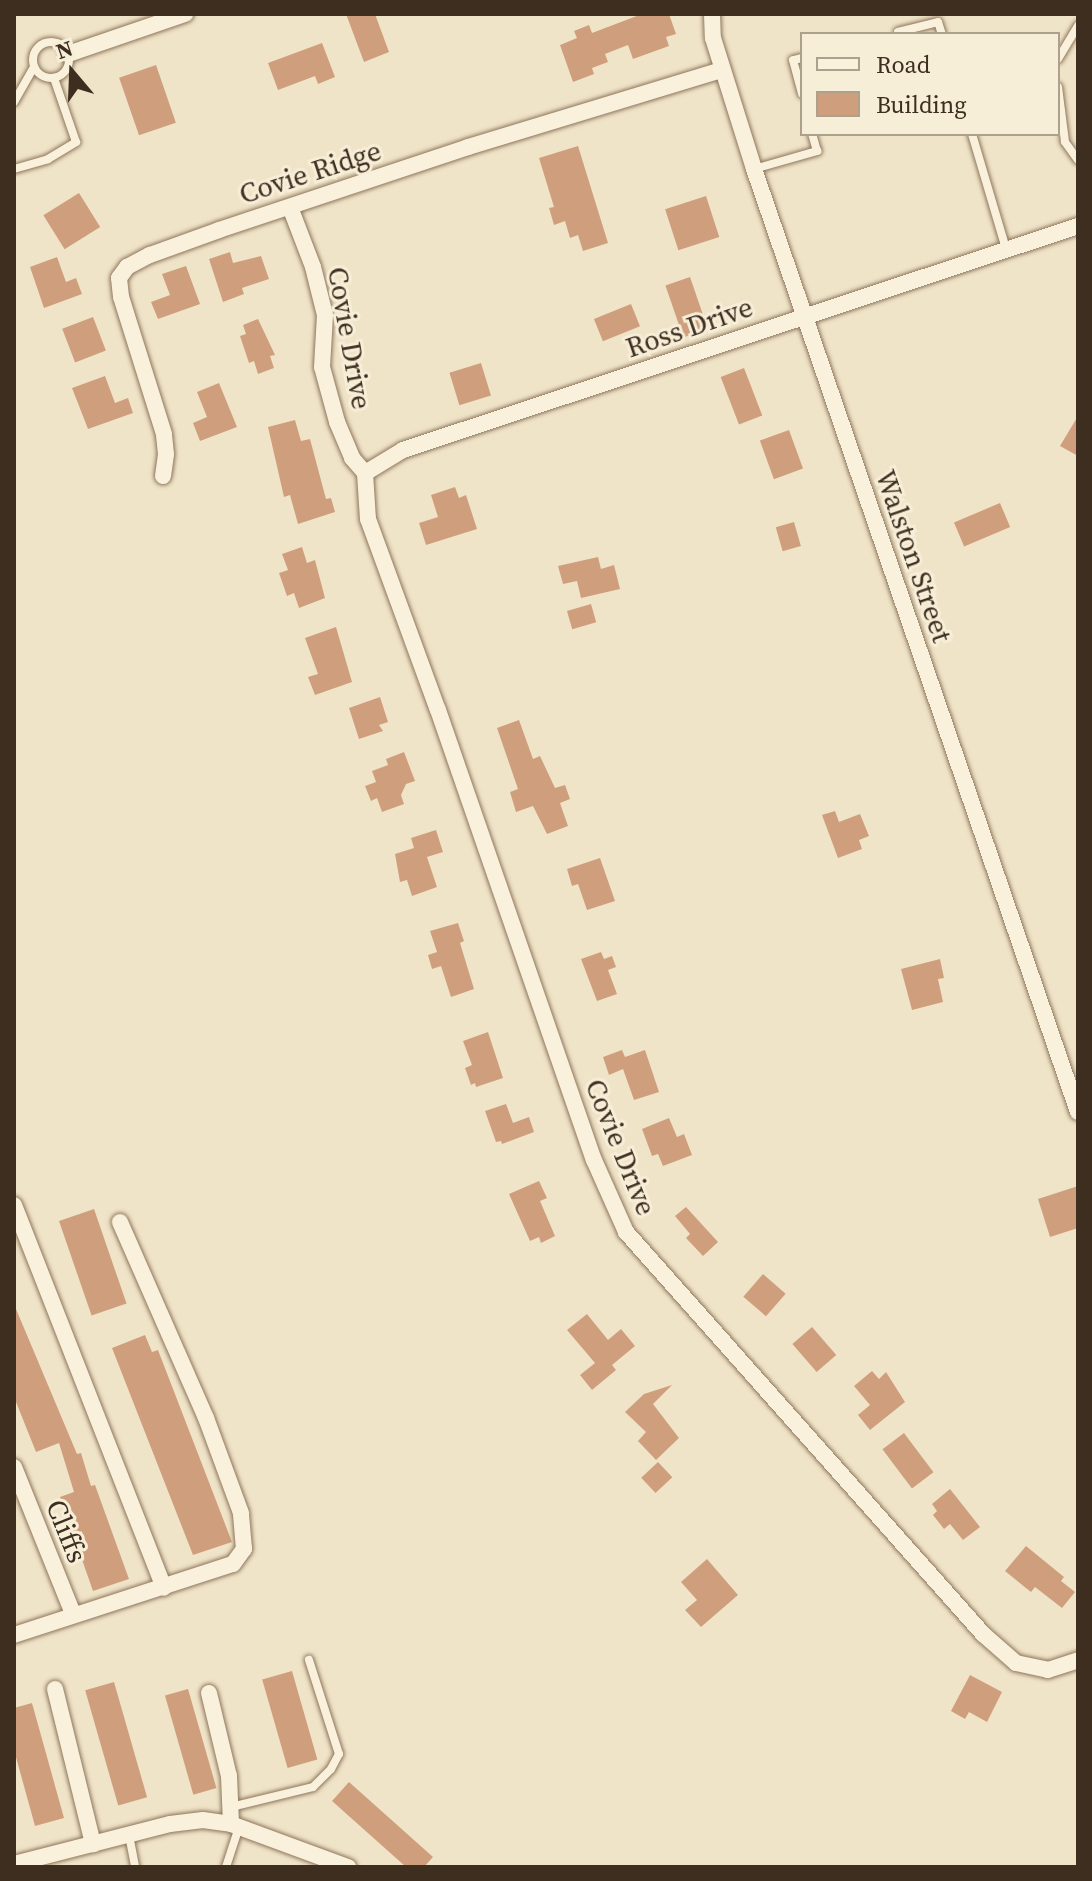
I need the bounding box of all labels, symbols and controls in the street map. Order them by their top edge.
north arrow [32,32,112,112]
legend [800,32,1060,136]
text: N [52,33,77,66]
text: Road [876,48,930,81]
text: Building [876,88,967,121]
street label: Covie Ridge [235,133,385,211]
street label: Covie Drive [321,264,379,412]
street label: Ross Drive [621,290,757,364]
street label: Walston Street [869,465,959,647]
street label: Covie Drive [578,1074,664,1220]
street label: Cliffs [39,1495,95,1567]

